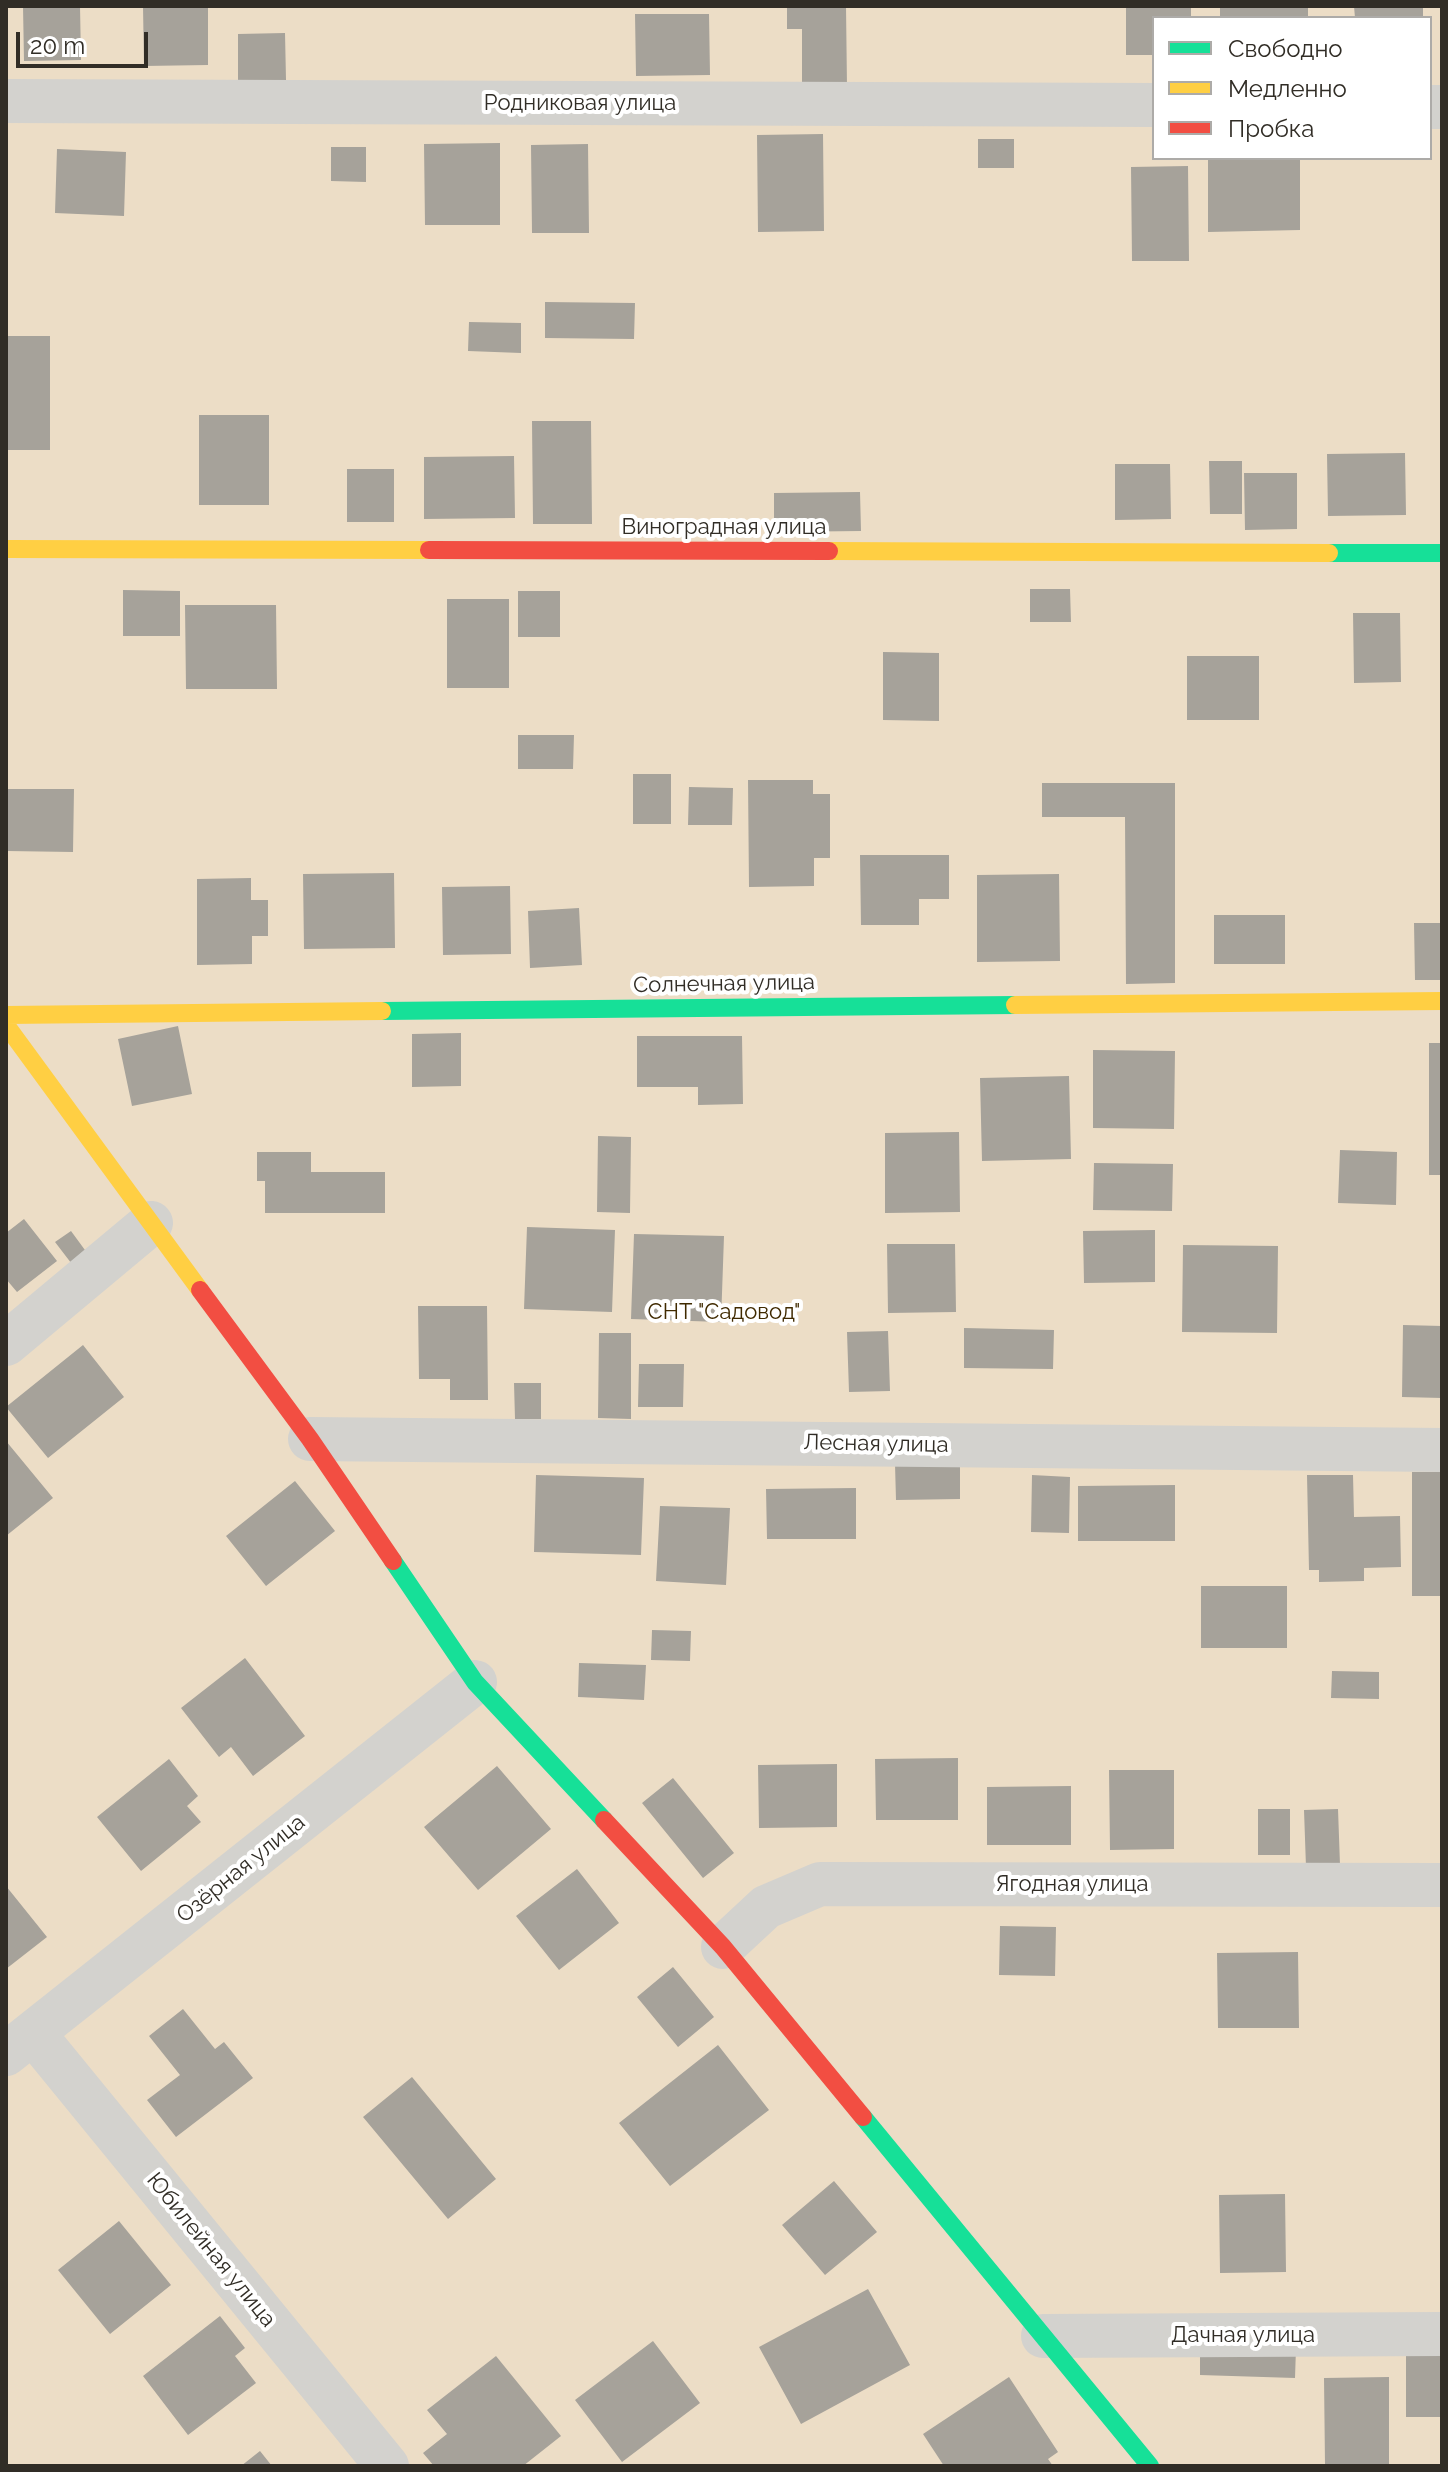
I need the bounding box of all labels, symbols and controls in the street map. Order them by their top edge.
scale bar [20,16,152,66]
legend [1152,16,1432,160]
text: 20 m [30,31,85,60]
text: Свободно [1228,34,1343,63]
text: Медленно [1228,74,1347,103]
street label: Родниковая улица [484,90,676,116]
text: Пробка [1228,114,1314,143]
street label: Виноградная улица [622,514,826,540]
street label: Солнечная улица [633,969,815,999]
park label: СНТ "Садовод" [648,1299,800,1325]
street label: Лесная улица [803,1430,949,1458]
street label: Озёрная улица [172,1809,310,1929]
street label: Ягодная улица [996,1871,1148,1897]
street label: Юбилейная улица [141,2168,281,2332]
street label: Дачная улица [1171,2322,1315,2348]

